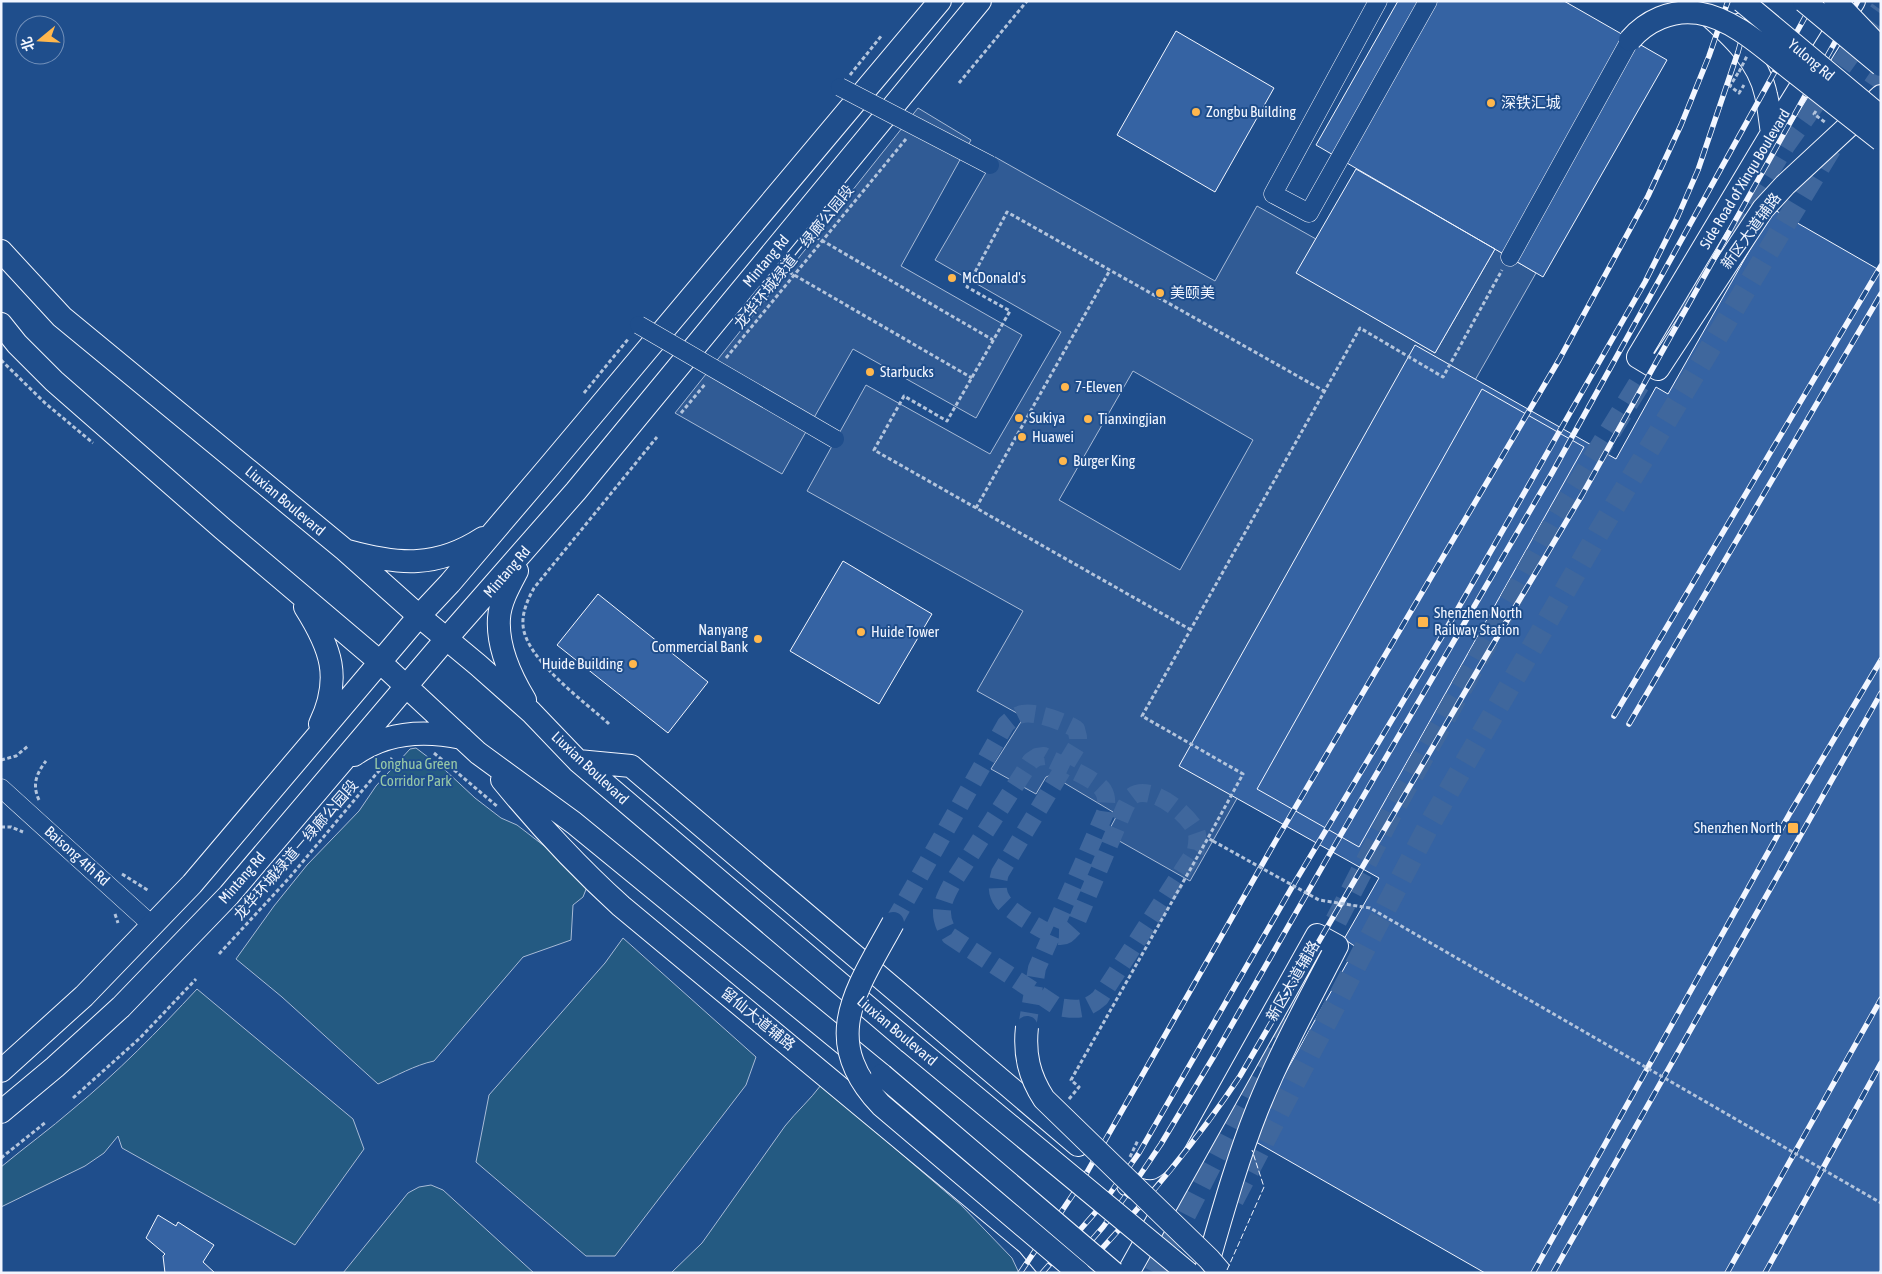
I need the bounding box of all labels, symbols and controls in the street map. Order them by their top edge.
north arrow [15,15,65,65]
text: 北 [18,35,37,53]
street label: Yulong Rd [1785,35,1838,84]
place label: 深铁汇城 [1501,94,1561,111]
marker: 深铁汇城 [1485,97,1497,109]
place label: Zongbu Building [1206,103,1296,120]
marker: Zongbu Building [1190,106,1202,118]
street label: Side Road of Xinqu Boulevard [1696,106,1793,252]
street label: 龙华环城绿道－绿廊公园段 [730,181,857,332]
street label: 新区大道辅路 [1717,189,1784,272]
street label: Mintang Rd [739,231,792,290]
place label: McDonald's [962,269,1026,286]
marker: McDonald's [946,272,958,284]
place label: 美颐美 [1170,284,1215,301]
marker: 美颐美 [1154,287,1166,299]
place label: Starbucks [880,363,934,380]
marker: Starbucks [864,366,876,378]
place label: 7-Eleven [1075,378,1123,395]
marker: 7-Eleven [1059,381,1071,393]
place label: Sukiya [1029,409,1065,426]
place label: Tianxingjian [1098,410,1166,427]
marker: Sukiya [1013,412,1025,424]
marker: Tianxingjian [1082,413,1094,425]
place label: Huawei [1032,428,1074,445]
marker: Huawei [1016,431,1028,443]
place label: Burger King [1073,452,1136,469]
marker: Burger King [1057,455,1069,467]
street label: Liuxian Boulevard [242,462,329,539]
street label: Mintang Rd [480,543,534,601]
place label: Shenzhen North Railway Station [1434,604,1522,638]
marker: Shenzhen North Railway Station [1416,615,1430,629]
place label: Nanyang Commercial Bank [651,621,749,655]
place label: Huide Tower [871,623,940,640]
marker: Huide Tower [855,626,867,638]
marker: Nanyang Commercial Bank [752,633,764,645]
place label: Huide Building [542,655,624,672]
marker: Huide Building [627,658,639,670]
street label: Liuxian Boulevard [548,728,632,808]
park label: Longhua Green Corridor Park [374,755,458,789]
street label: 龙华环城绿道－绿廊公园段 [230,776,361,923]
place label: Shenzhen North [1694,819,1782,836]
marker: Shenzhen North [1786,821,1800,835]
street label: Baisong 4th Rd [42,822,113,889]
street label: Mintang Rd [215,849,269,907]
street label: 新区大道辅路 [1263,938,1322,1024]
street label: 留仙大道辅路 [718,984,799,1054]
street label: Liuxian Boulevard [854,992,941,1069]

